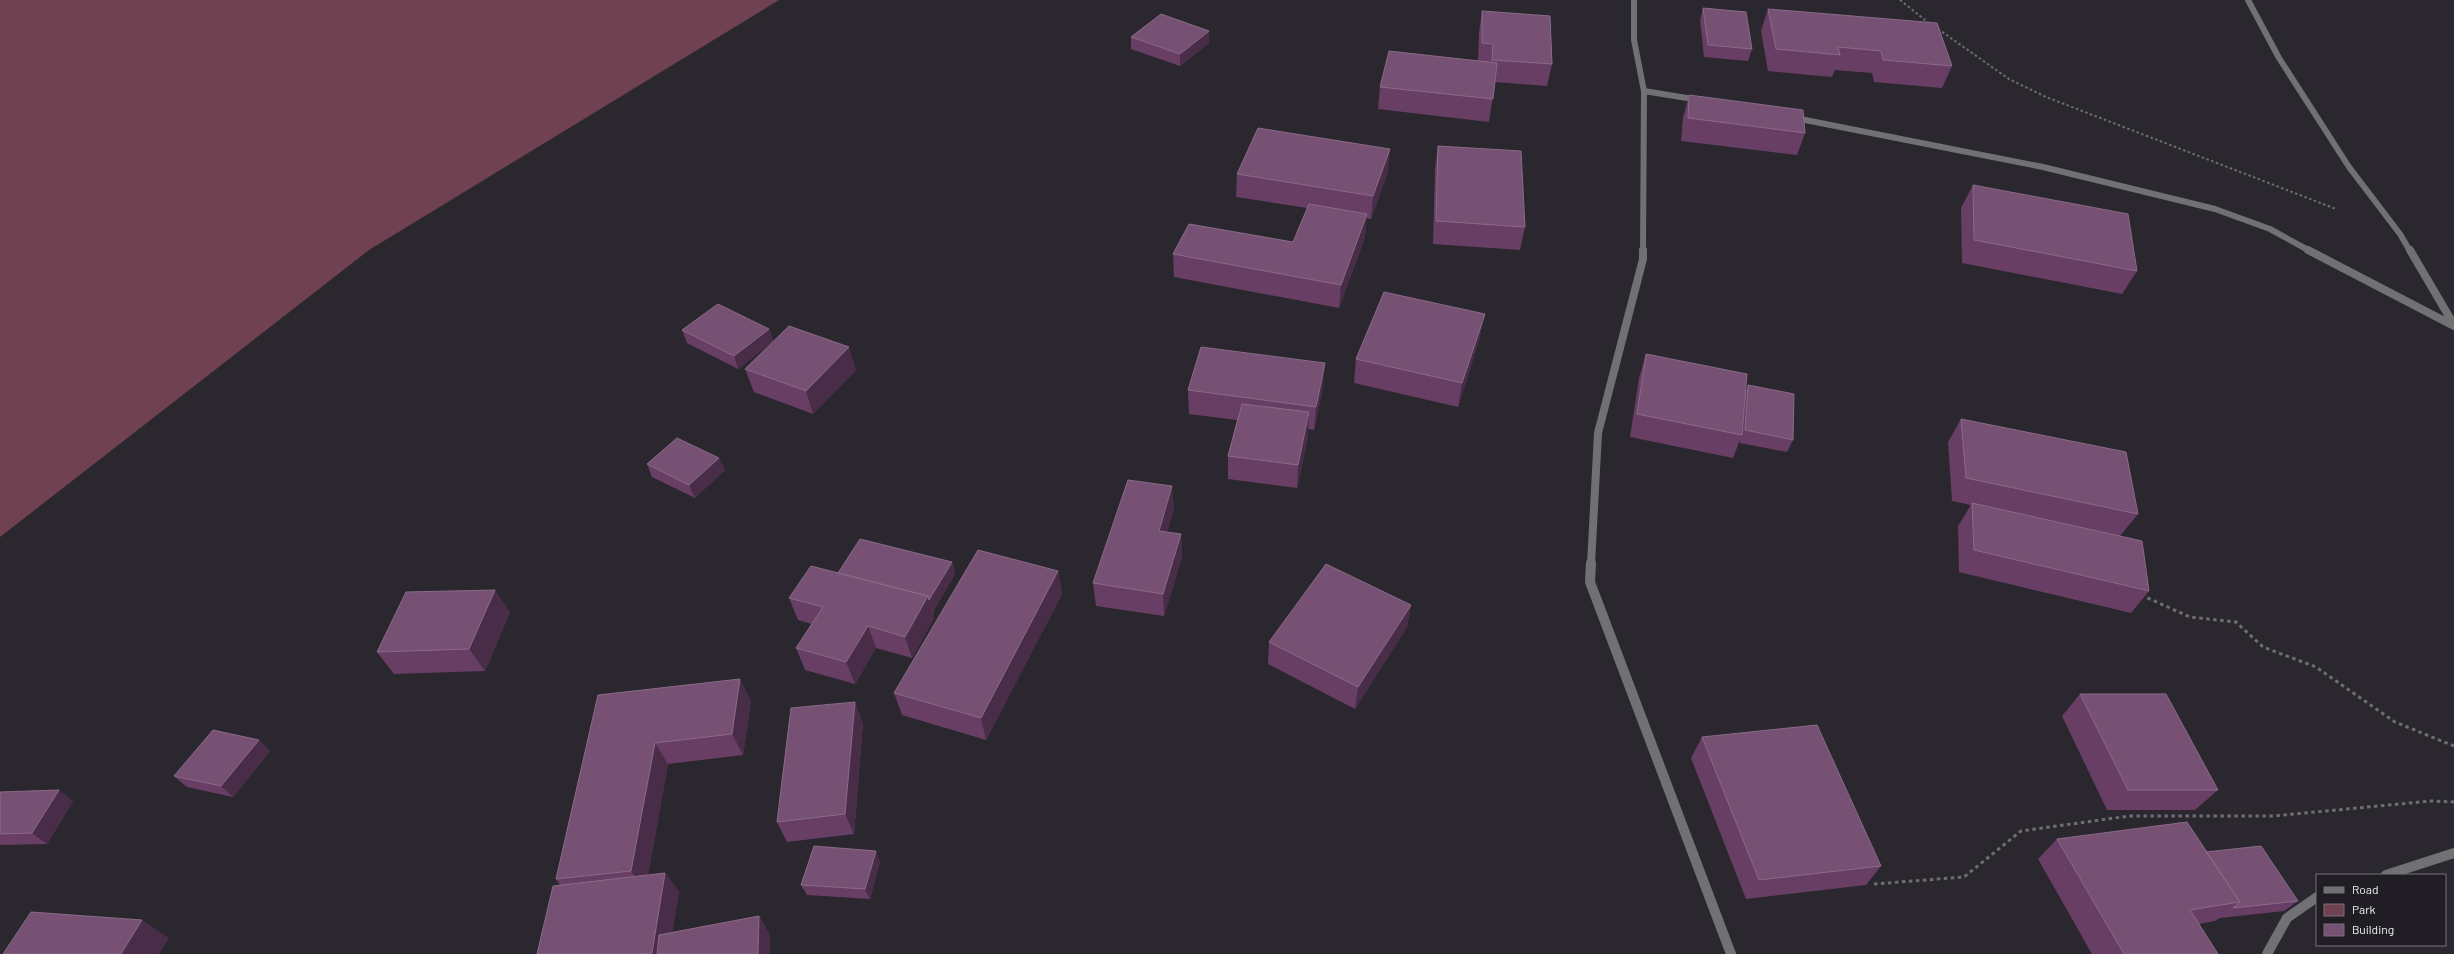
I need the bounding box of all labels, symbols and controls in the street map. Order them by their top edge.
legend [2316,874,2446,946]
text: Road [2352,882,2379,896]
text: Park [2352,902,2376,916]
text: Building [2352,922,2394,936]

